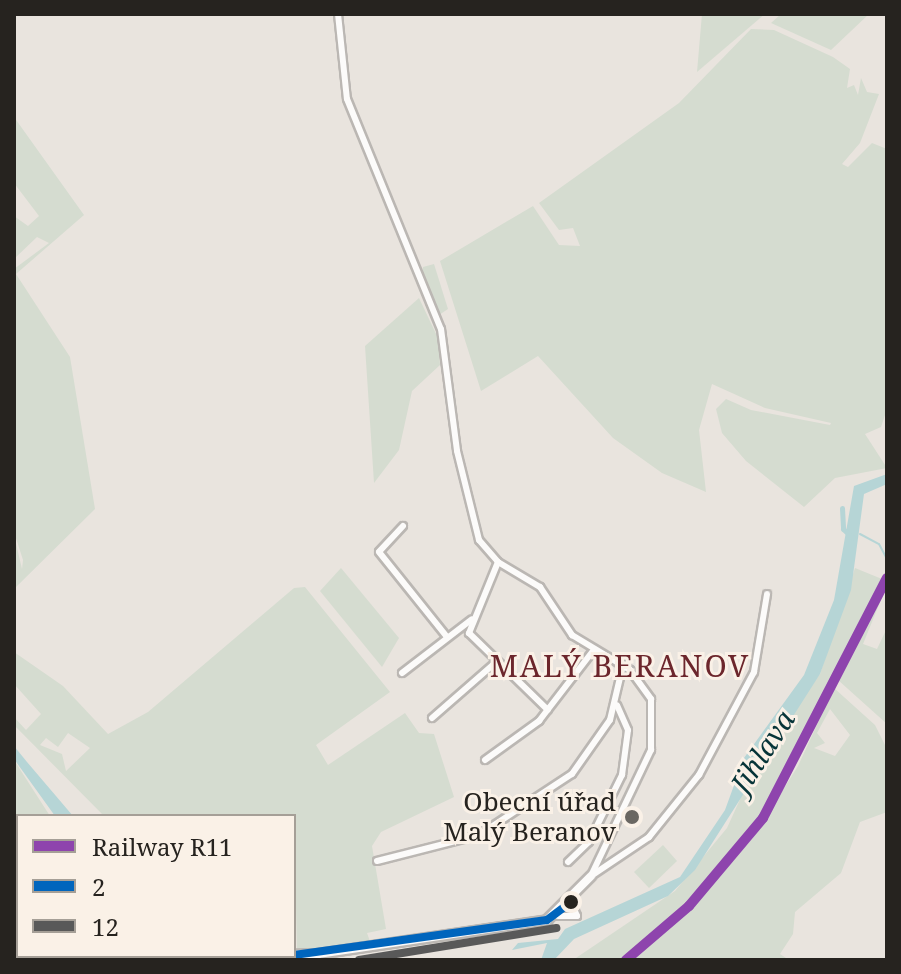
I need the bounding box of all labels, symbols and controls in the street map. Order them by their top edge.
district label: MALÝ BERANOV [490,648,750,684]
water label: Jihlava [723,704,801,798]
place label: Obecní úřad Malý Beranov [443,786,616,848]
marker: Obecní úřad Malý Beranov [623,808,641,826]
legend [16,814,296,958]
text: Railway R11 [92,830,232,863]
text: 2 [92,870,105,903]
unlabelled marker [563,894,579,910]
text: 12 [92,910,119,943]

